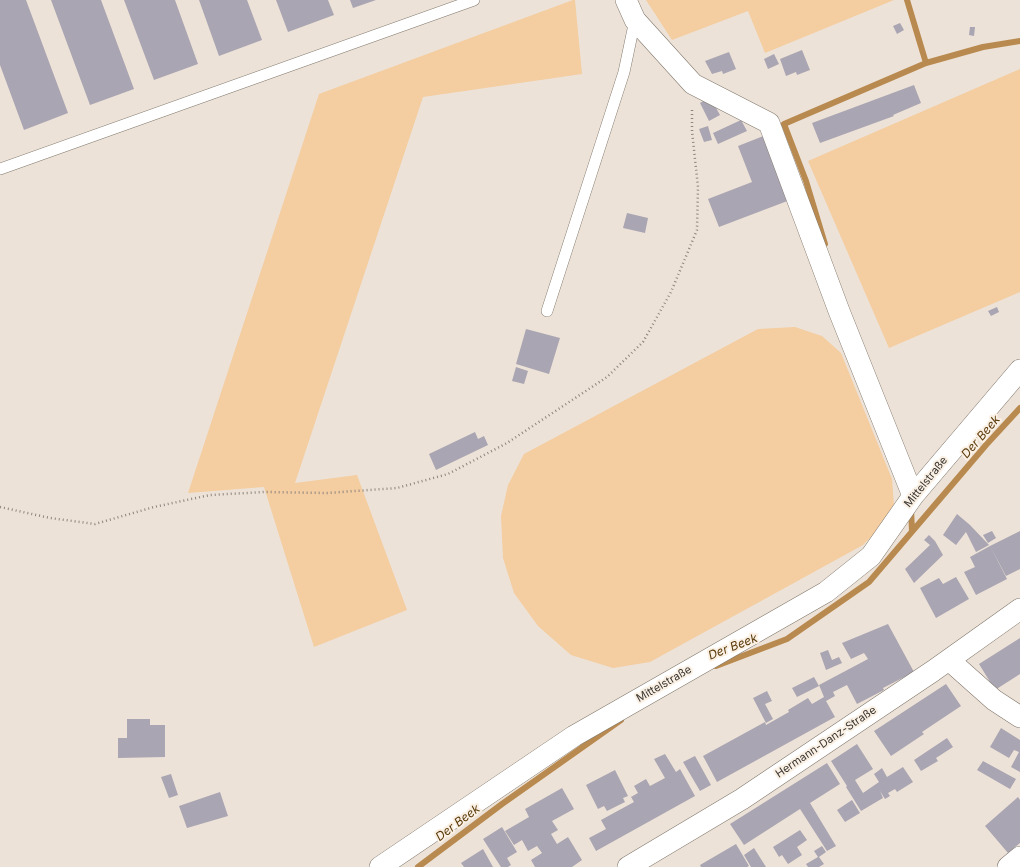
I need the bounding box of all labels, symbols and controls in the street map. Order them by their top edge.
water label: Der Beek [959,413,1003,461]
street label: Mittelstraße [902,454,950,510]
water label: Der Beek [706,631,760,663]
street label: Mittelstraße [634,663,694,705]
street label: Hermann-Danz-Straße [773,703,879,781]
water label: Der Beek [433,802,483,844]

